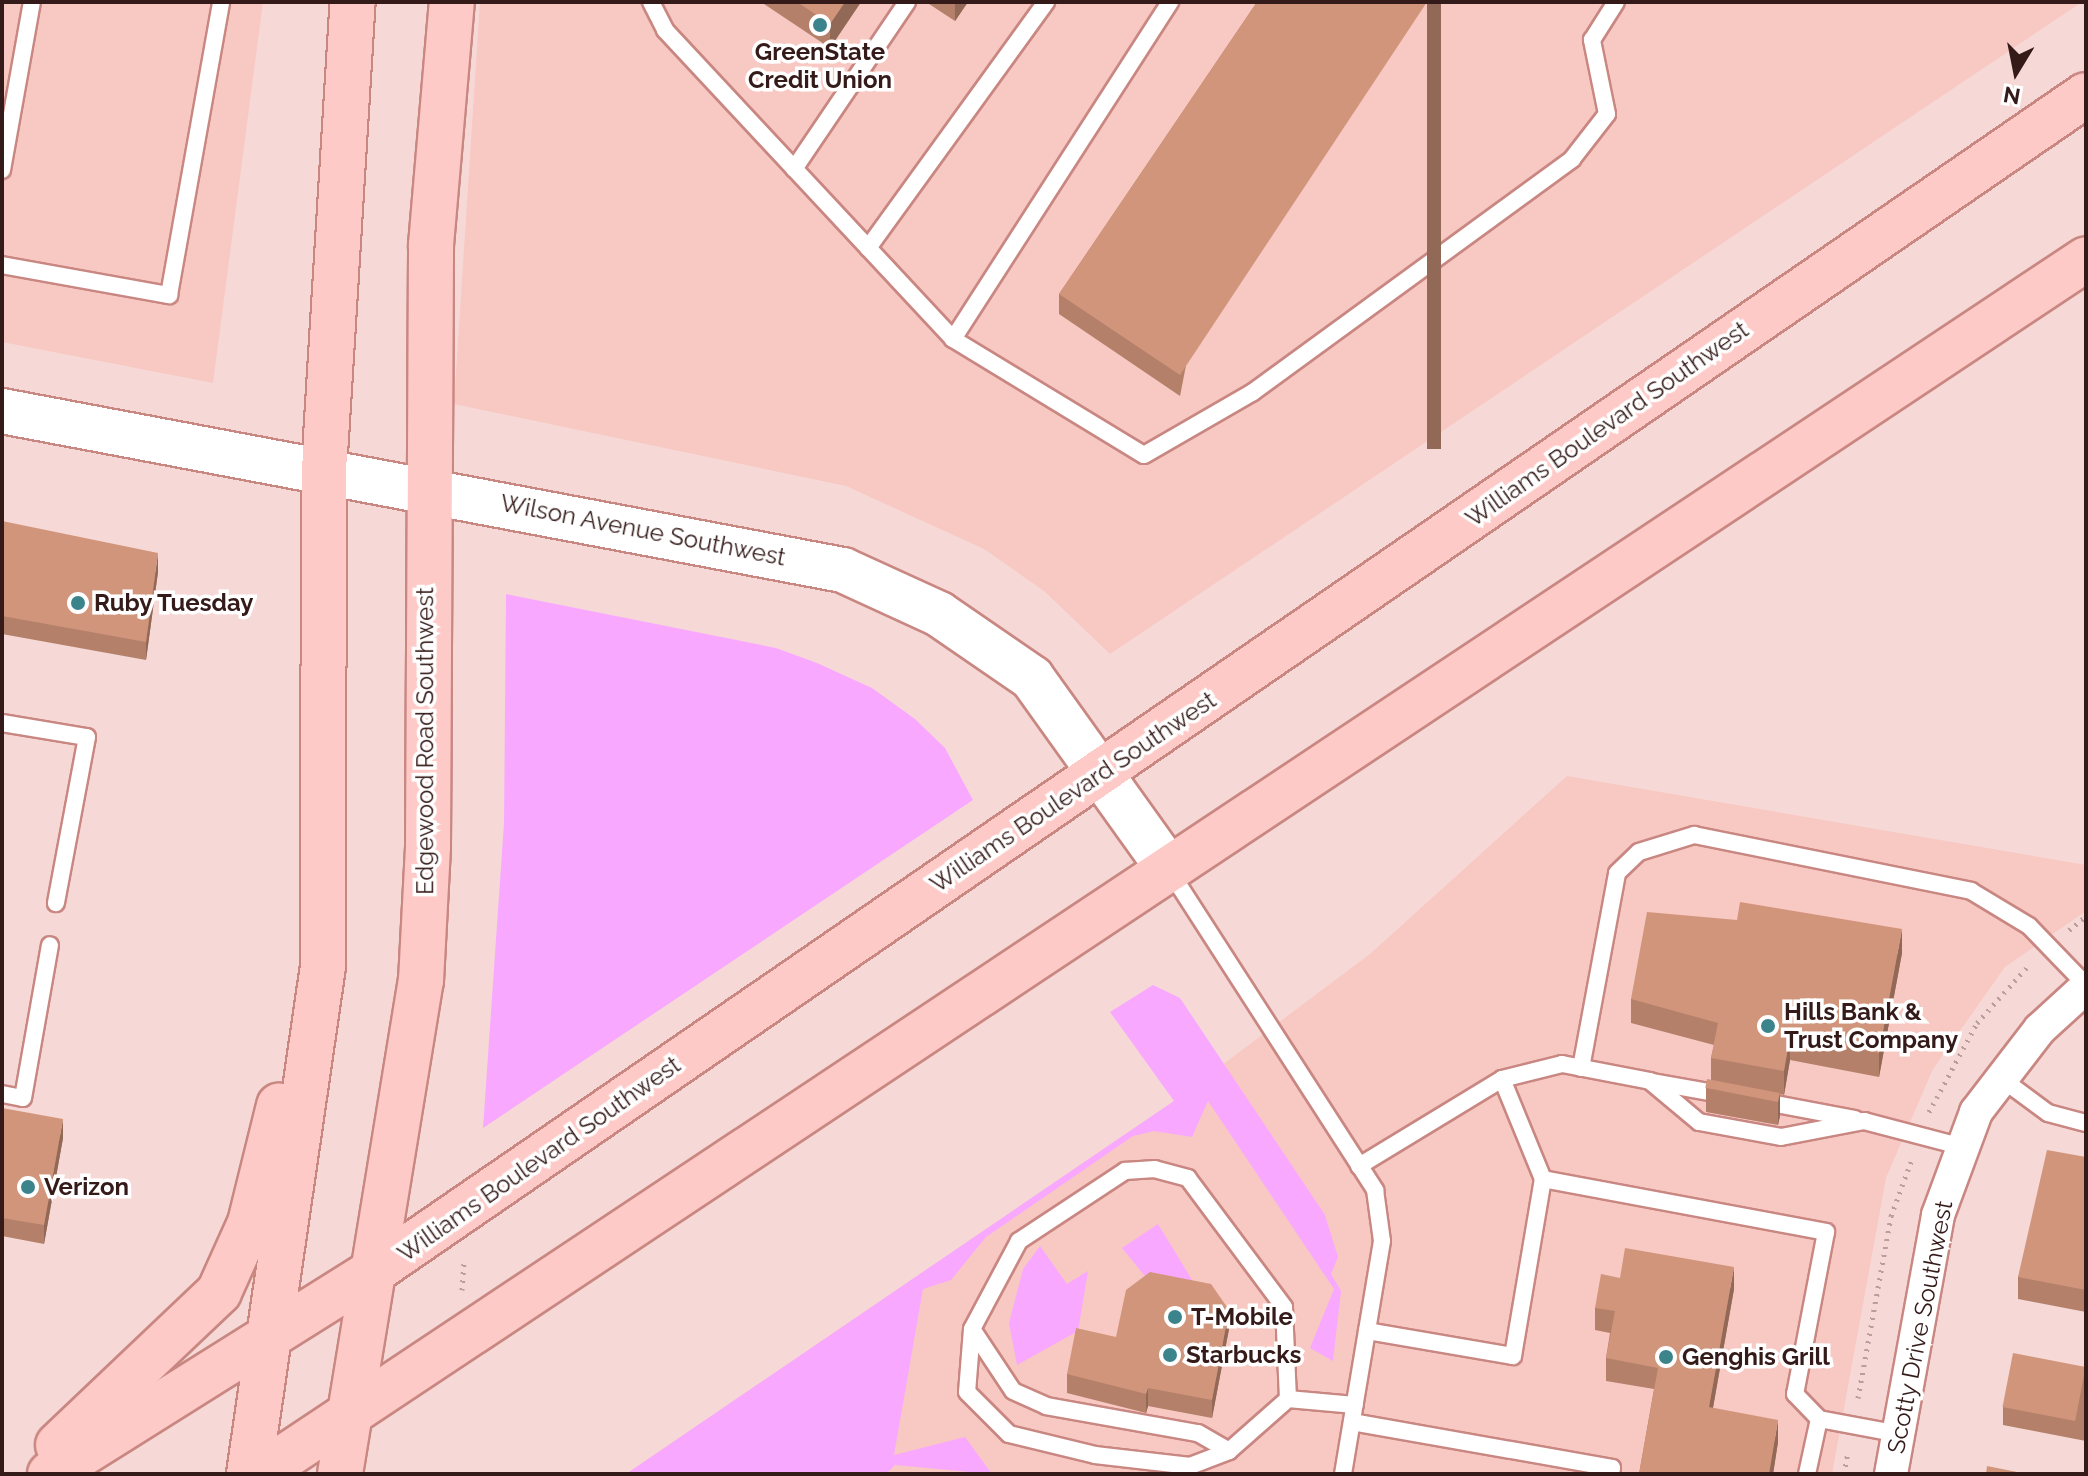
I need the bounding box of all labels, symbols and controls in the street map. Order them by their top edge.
marker: GreenState Credit Union [811,16,829,34]
north arrow [1976,32,2056,112]
place label: GreenState Credit Union [748,38,892,94]
text: N [2001,81,2022,110]
street label: Williams Boulevard Southwest [1460,315,1754,533]
street label: Wilson Avenue Southwest [498,488,788,572]
street label: Edgewood Road Southwest [411,587,439,895]
place label: Ruby Tuesday [94,589,255,617]
marker: Ruby Tuesday [69,594,87,612]
street label: Williams Boulevard Southwest [925,685,1221,899]
place label: Hills Bank & Trust Company [1784,998,1958,1054]
marker: Hills Bank & Trust Company [1759,1017,1777,1035]
street label: Williams Boulevard Southwest [392,1050,686,1268]
place label: Verizon [44,1173,129,1201]
marker: Verizon [19,1178,37,1196]
street label: Scotty Drive Southwest [1881,1198,1959,1456]
place label: T-Mobile [1191,1303,1293,1331]
marker: T-Mobile [1166,1308,1184,1326]
place label: Starbucks [1186,1341,1301,1369]
place label: Genghis Grill [1682,1343,1830,1371]
marker: Starbucks [1161,1346,1179,1364]
marker: Genghis Grill [1657,1348,1675,1366]

